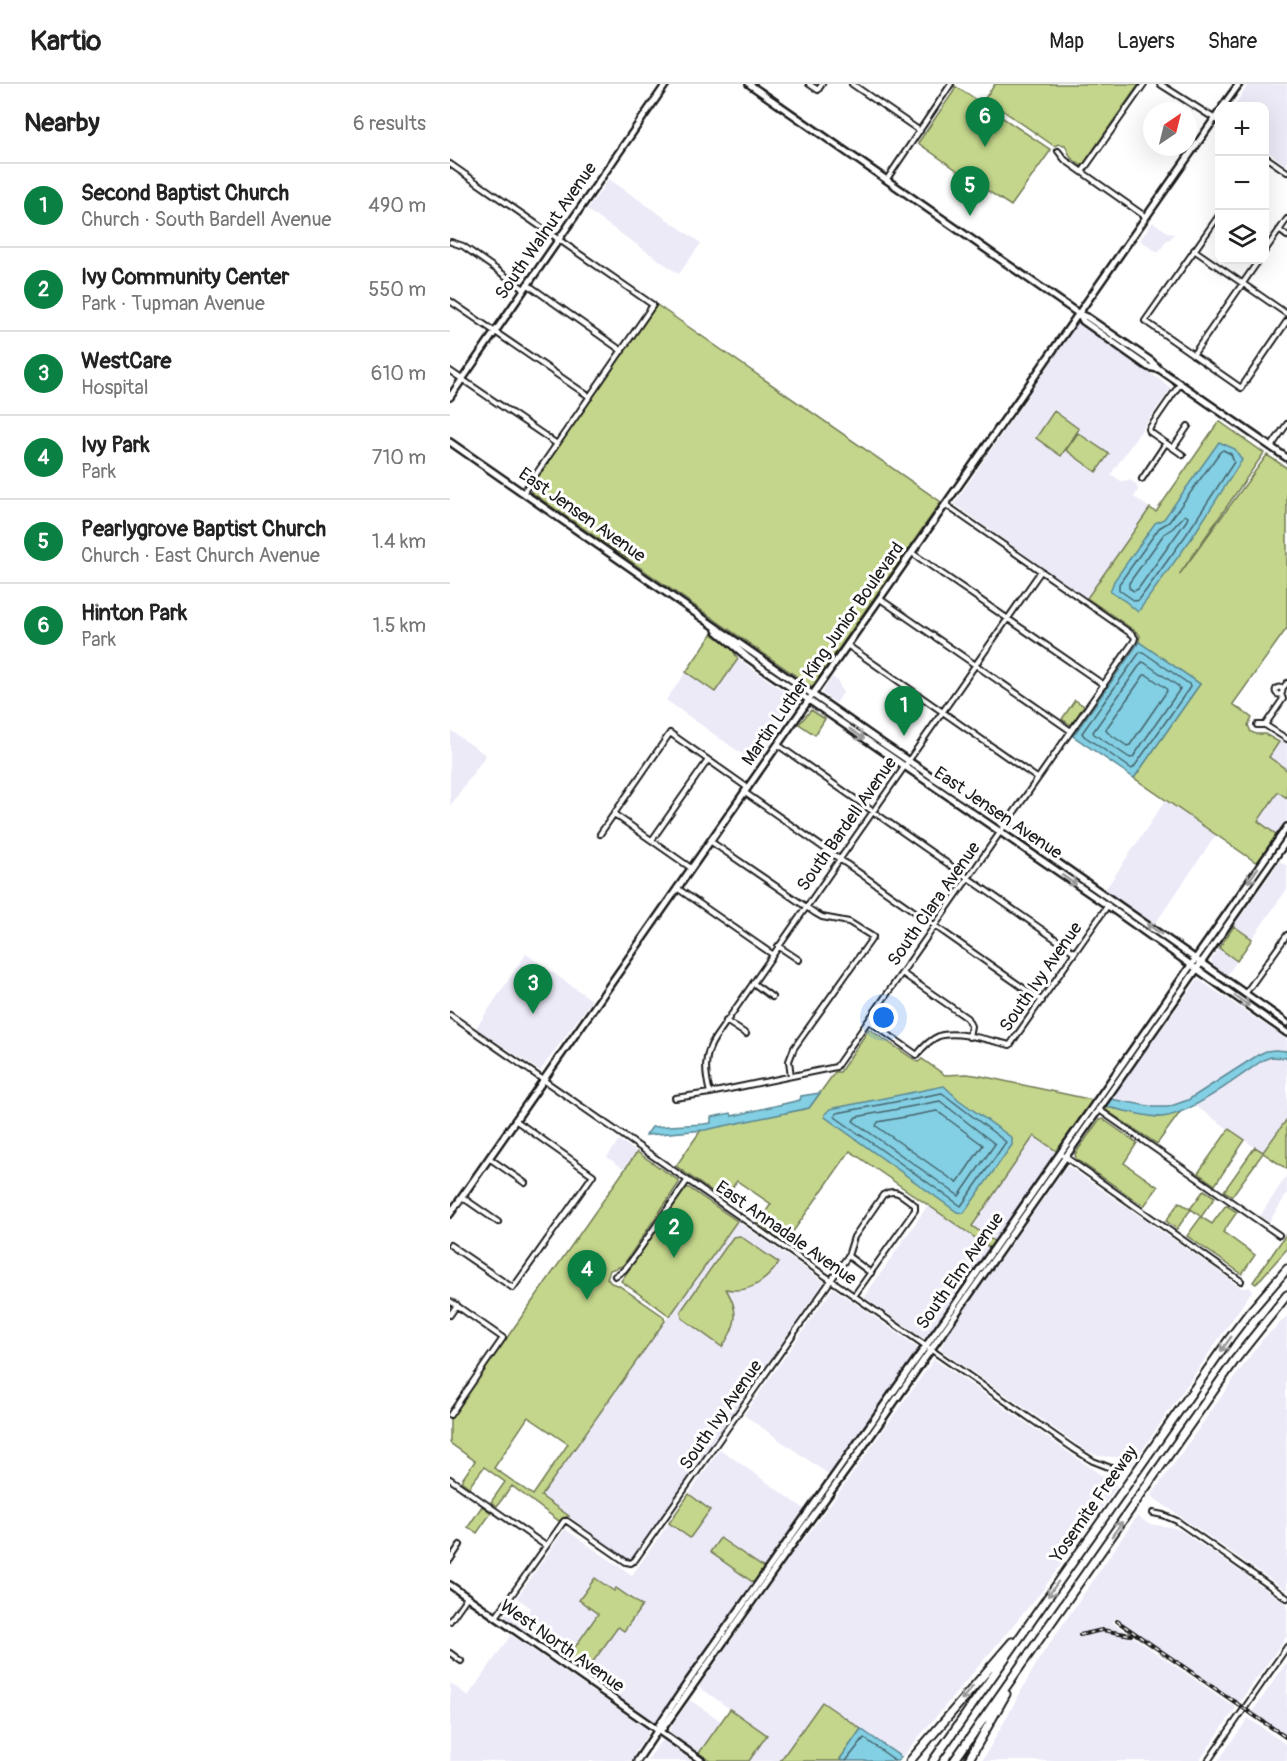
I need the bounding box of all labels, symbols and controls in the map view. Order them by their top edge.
text: Kartio [30,24,101,59]
text: Map [1049,28,1084,55]
text: Layers [1117,28,1175,55]
text: Share [1208,28,1257,55]
pin: 6 [966,98,1004,147]
north arrow [1143,102,1197,156]
map controls [1215,102,1269,264]
button: + [1215,102,1269,156]
text: Nearby [24,107,100,139]
text: 6 results [353,111,426,136]
button: − [1215,156,1269,210]
street label: South Walnut Avenue [490,158,602,304]
pin: 5 [950,166,990,216]
text: Second Baptist Church [81,179,289,207]
text: 1 [40,193,47,218]
text: 490 m [368,193,426,218]
text: Church · South Bardell Avenue [81,207,331,232]
button: layers [1215,210,1269,264]
text: Ivy Community Center [81,263,289,291]
text: 2 [38,277,49,302]
text: 550 m [369,277,426,302]
text: Park · Tupman Avenue [81,291,265,316]
text: WestCare [81,347,171,375]
text: 3 [38,361,49,386]
text: 610 m [371,361,426,386]
text: Hospital [81,375,148,400]
text: Ivy Park [81,431,150,459]
text: 4 [38,445,49,470]
text: 710 m [372,445,426,470]
text: Park [81,459,116,484]
street label: East Jensen Avenue [514,463,650,567]
text: Pearlygrove Baptist Church [81,515,326,543]
text: 5 [38,529,49,554]
text: 1.4 km [372,529,426,554]
street label: Martin Luther King Junior Boulevard [737,538,909,770]
text: Church · East Church Avenue [81,543,320,568]
text: Hinton Park [81,599,187,627]
text: 6 [38,613,49,638]
text: 1.5 km [373,613,426,638]
text: Park [81,627,116,652]
pin: 1 [884,686,924,736]
one-way arrow [848,728,864,740]
street label: South Bardell Avenue [792,752,902,896]
street label: East Jensen Avenue [929,762,1067,865]
street label: South Clara Avenue [883,837,986,971]
one-way arrow [1247,867,1259,883]
one-way arrow [1061,874,1077,886]
street label: South Ivy Avenue [995,918,1087,1036]
one-way arrow [1146,923,1162,935]
pin: 3 [514,964,553,1014]
one-way arrow [1233,995,1250,1007]
your location [869,1003,898,1032]
street label: East Annadale Avenue [711,1176,861,1290]
pin: 2 [654,1208,694,1258]
street label: South Elm Avenue [911,1208,1009,1334]
pin: 4 [568,1250,606,1300]
one-way arrow [1220,1335,1232,1351]
street label: South Ivy Avenue [675,1356,767,1474]
street label: Yosemite Freeway [1045,1441,1143,1568]
one-way arrow [1111,1521,1123,1537]
one-way arrow [1047,1580,1059,1596]
street label: West North Avenue [495,1595,629,1698]
one-way arrow [961,1685,974,1701]

